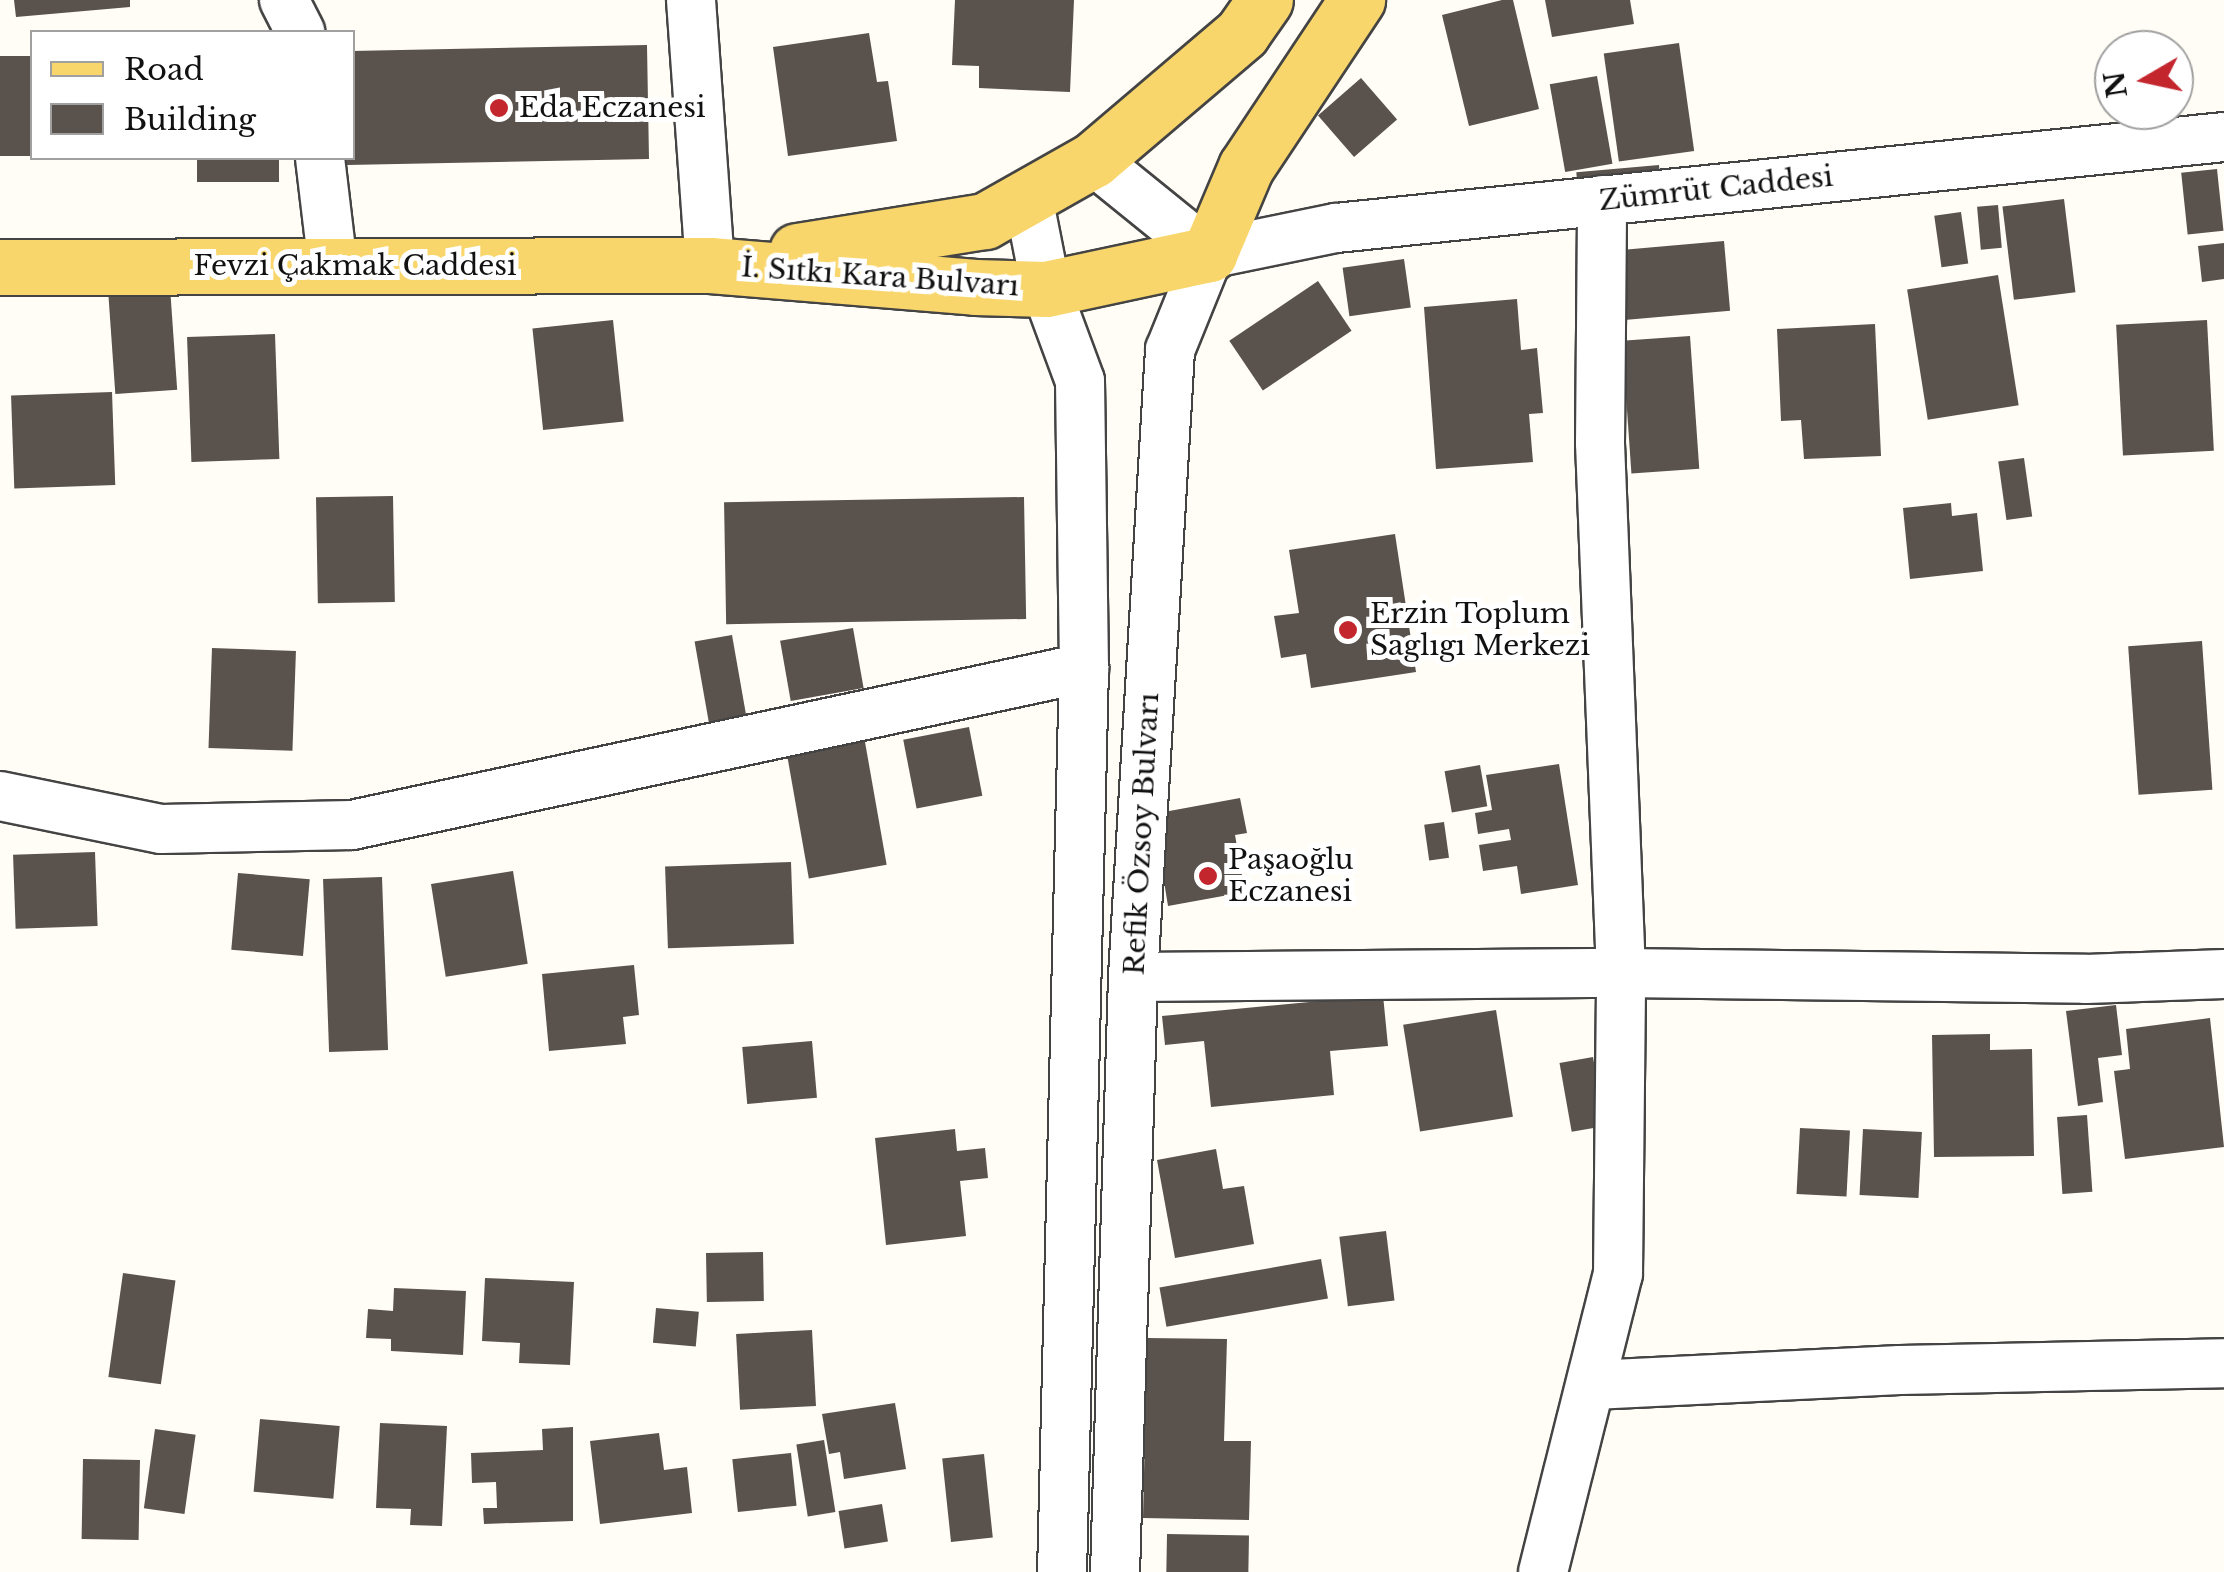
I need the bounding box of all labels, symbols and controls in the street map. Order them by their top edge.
legend [30,30,355,160]
north arrow [2094,30,2194,130]
text: Road [124,51,204,88]
text: N [2097,69,2135,100]
place label: Eda Eczanesi [519,91,706,125]
marker: Eda Eczanesi [488,97,510,119]
text: Building [124,101,256,138]
street label: Zümrüt Caddesi [1597,160,1835,218]
street label: Fevzi Çakmak Caddesi [193,249,517,283]
street label: İ. Sıtkı Kara Bulvarı [740,251,1020,303]
place label: Erzin Toplum Saglıgı Merkezi [1370,597,1590,663]
marker: Erzin Toplum Saglıgı Merkezi [1335,617,1361,643]
street label: Refik Özsoy Bulvarı [1118,691,1166,977]
place label: Paşaoğlu Eczanesi [1228,843,1354,909]
marker: Paşaoğlu Eczanesi [1197,865,1219,887]

